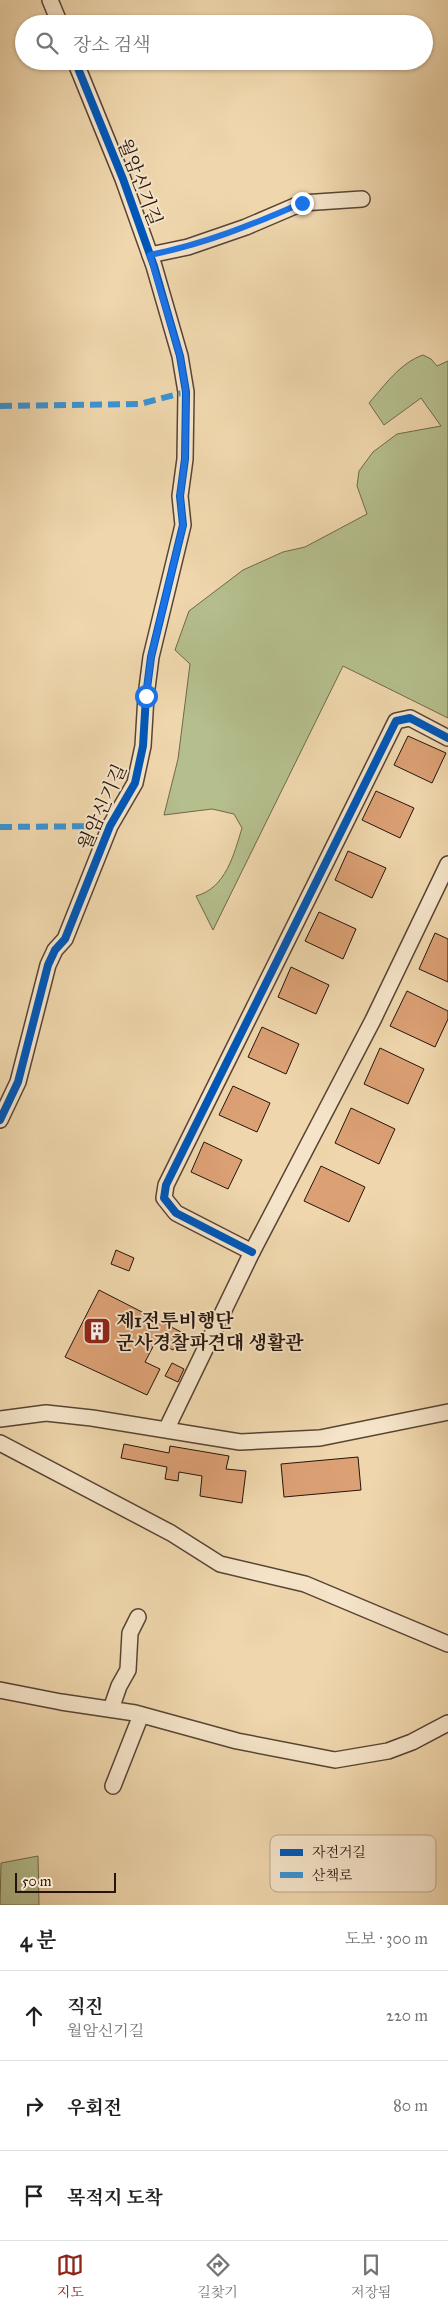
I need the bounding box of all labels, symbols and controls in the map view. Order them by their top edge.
search box [15,15,433,70]
icon: search [33,29,61,57]
text: 장소 검색 [73,33,151,56]
street label: 월암신기길 [113,135,167,229]
route end [291,192,314,215]
route start [135,685,158,708]
street label: 월암신기길 [73,760,131,854]
place label: 제1전투비행단 군사경찰파견대 생활관 [116,1309,304,1354]
building icon: 제1전투비행단 군사경찰파견대 생활관 [82,1316,112,1346]
legend [270,1835,436,1892]
text: 자전거길 [312,1844,366,1861]
text: 산책로 [312,1867,353,1884]
scale bar [15,1870,116,1893]
text: 50 m [22,1873,51,1890]
text: 4 분 [20,1927,57,1953]
text: 도보 · 300 m [345,1929,428,1948]
text: 직진 [67,1995,104,2018]
icon: ahead [20,2002,48,2030]
text: 220 m [386,2006,428,2025]
text: 월암신기길 [67,2021,144,2040]
icon: right [20,2092,48,2120]
text: 우회전 [67,2096,122,2119]
text: 80 m [393,2096,428,2115]
icon: arrive [20,2182,48,2210]
text: 목적지 도착 [67,2186,163,2209]
tab: 지도 [56,2251,84,2301]
tab: 길찾기 [197,2251,238,2301]
tab: 저장됨 [351,2251,392,2301]

